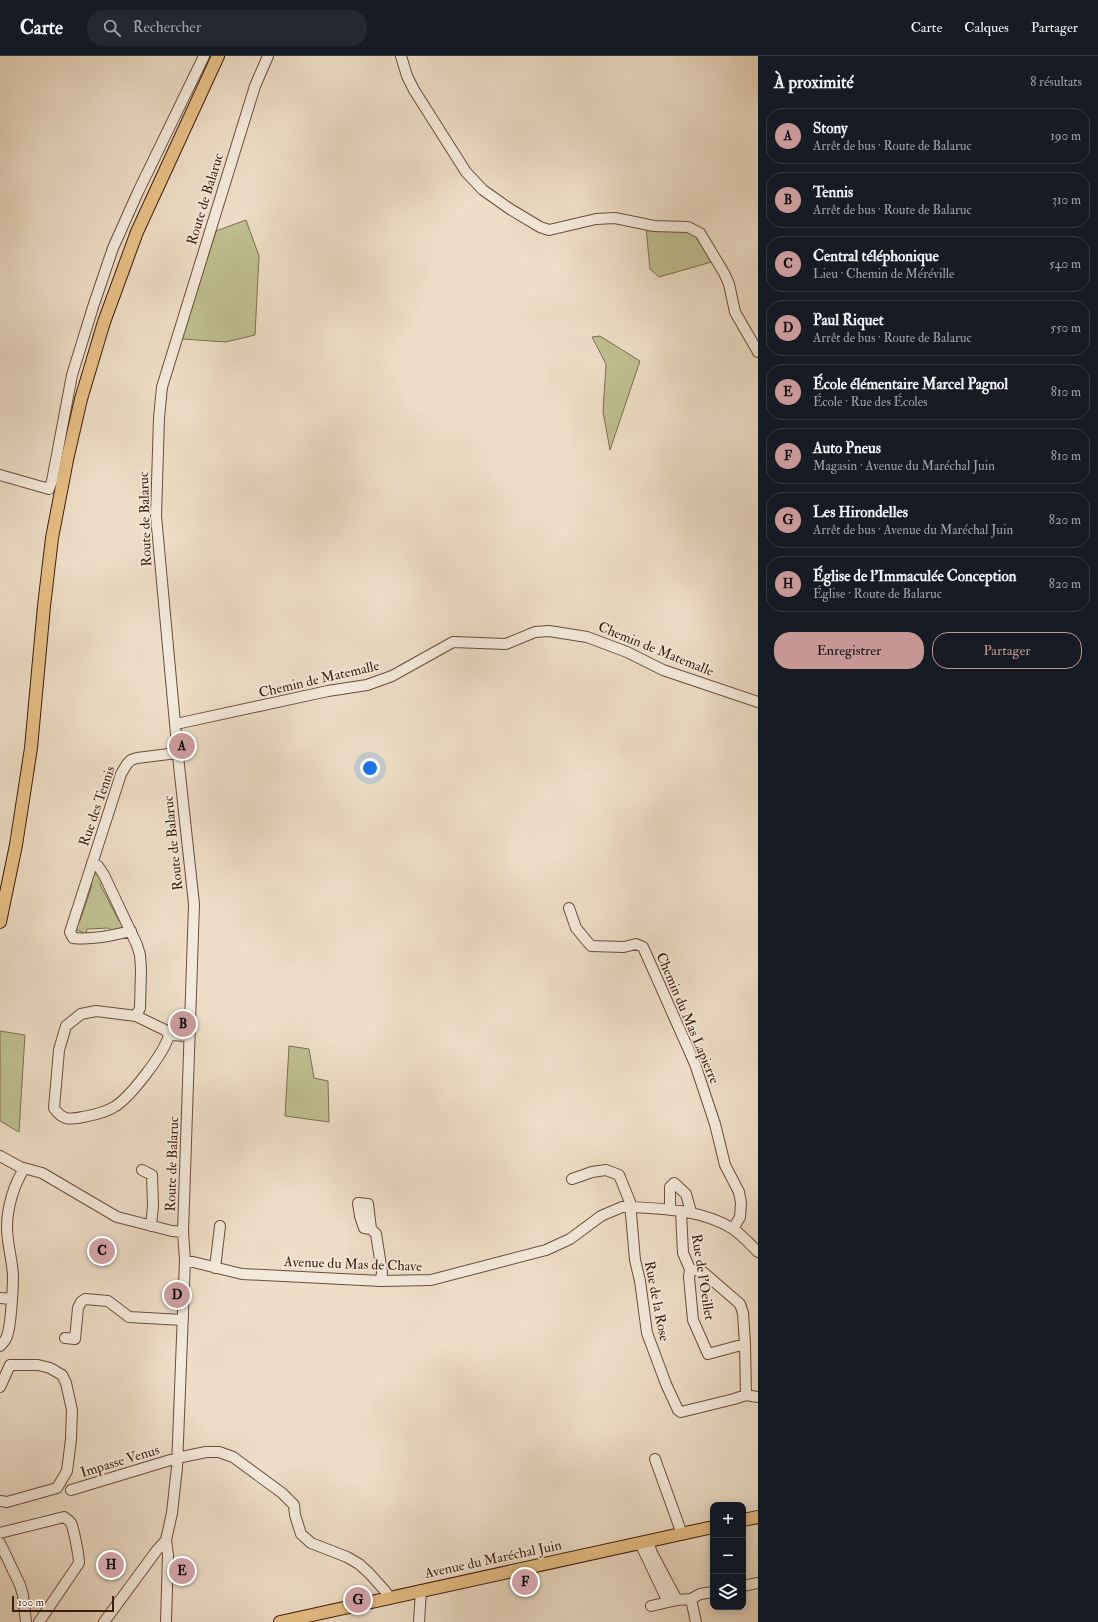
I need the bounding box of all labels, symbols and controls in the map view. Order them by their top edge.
search box [87,10,367,46]
text: Carte [20,16,63,40]
icon: search [101,17,123,39]
text: Rechercher [133,18,201,37]
text: Carte [911,19,942,36]
text: Calques [964,19,1009,36]
text: Partager [1031,19,1078,36]
text: À proximité [774,72,854,93]
text: 8 résultats [1030,74,1082,90]
text: Stony [813,119,848,138]
text: A [784,128,792,144]
text: 190 m [1050,128,1081,144]
text: Arrêt de bus · Route de Balaruc [813,138,972,154]
street label: Route de Balaruc [183,151,227,247]
text: Tennis [813,183,853,202]
text: B [784,192,792,208]
text: 310 m [1052,192,1081,208]
text: Arrêt de bus · Route de Balaruc [813,202,972,218]
text: Central téléphonique [813,247,939,266]
text: C [783,256,793,272]
text: 540 m [1049,256,1081,272]
text: Lieu · Chemin de Méréville [813,266,954,282]
text: Paul Riquet [813,311,884,330]
text: D [783,320,793,336]
text: 550 m [1050,320,1081,336]
text: Arrêt de bus · Route de Balaruc [813,330,972,346]
text: École élémentaire Marcel Pagnol [813,375,1008,394]
text: E [783,384,793,400]
text: 810 m [1051,384,1081,400]
text: École · Rue des Écoles [813,394,928,410]
text: Auto Pneus [813,439,881,458]
text: F [784,448,792,464]
text: 810 m [1051,448,1081,464]
text: Magasin · Avenue du Maréchal Juin [813,458,995,474]
street label: Route de Balaruc [135,471,155,567]
text: Les Hirondelles [813,503,908,522]
text: G [783,512,793,528]
text: 820 m [1049,512,1081,528]
text: Arrêt de bus · Avenue du Maréchal Juin [813,522,1013,538]
text: Église de l'Immaculée Conception [813,567,1016,586]
text: H [783,576,793,592]
text: 820 m [1049,576,1081,592]
text: Église · Route de Balaruc [813,586,942,602]
street label: Chemin de Matemalle [596,618,716,680]
button: Enregistrer [774,632,924,669]
button: Partager [932,632,1082,669]
street label: Chemin de Matemalle [257,657,381,701]
pin: A [169,731,195,761]
your location [360,758,380,778]
street label: Rue des Tennis [75,763,119,848]
street label: Route de Balaruc [160,794,186,891]
street label: Chemin du Mas Lapierre [652,950,723,1087]
pin: B [170,1009,196,1039]
street label: Route de Balaruc [162,1116,182,1212]
street label: Rue de l'Oeillet [688,1233,718,1322]
pin: C [89,1236,115,1266]
street label: Avenue du Mas de Chave [283,1253,422,1275]
street label: Rue de la Rose [641,1260,673,1343]
pin: D [164,1280,190,1310]
street label: Impasse Venus [79,1441,162,1482]
map controls [710,1502,746,1610]
button: + [710,1502,746,1538]
street label: Avenue du Maréchal Juin [422,1536,563,1582]
button: − [710,1538,746,1574]
pin: H [98,1550,124,1580]
pin: E [169,1556,195,1586]
pin: F [512,1567,538,1597]
button: layers [710,1574,746,1610]
pin: G [345,1585,371,1615]
scale bar [12,1594,114,1613]
text: 100 m [18,1596,44,1609]

